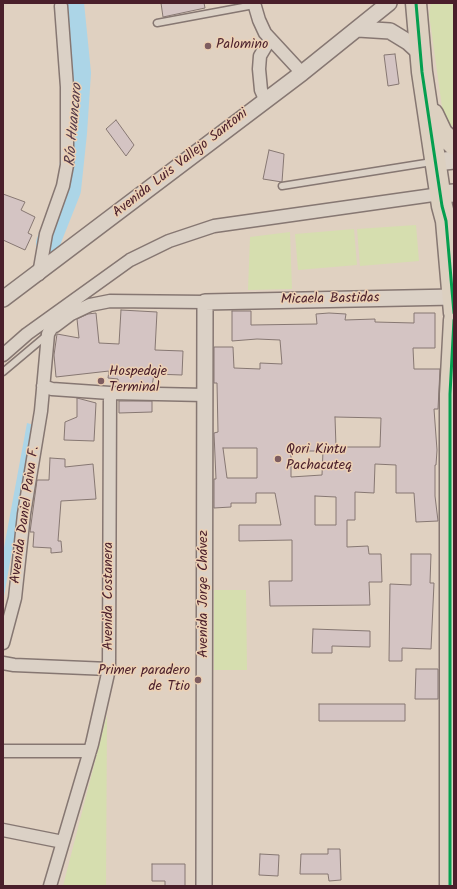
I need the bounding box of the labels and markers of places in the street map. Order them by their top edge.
place label: Palomino [216,38,268,54]
marker: Palomino [203,41,213,51]
place label: Hospedaje Terminal [109,365,167,398]
marker: Hospedaje Terminal [96,376,106,386]
place label: Qori Kintu Pachacuteq [286,443,352,476]
marker: Qori Kintu Pachacuteq [273,454,283,464]
place label: Primer paradero de Ttio [98,664,190,696]
marker: Primer paradero de Ttio [193,675,203,685]

